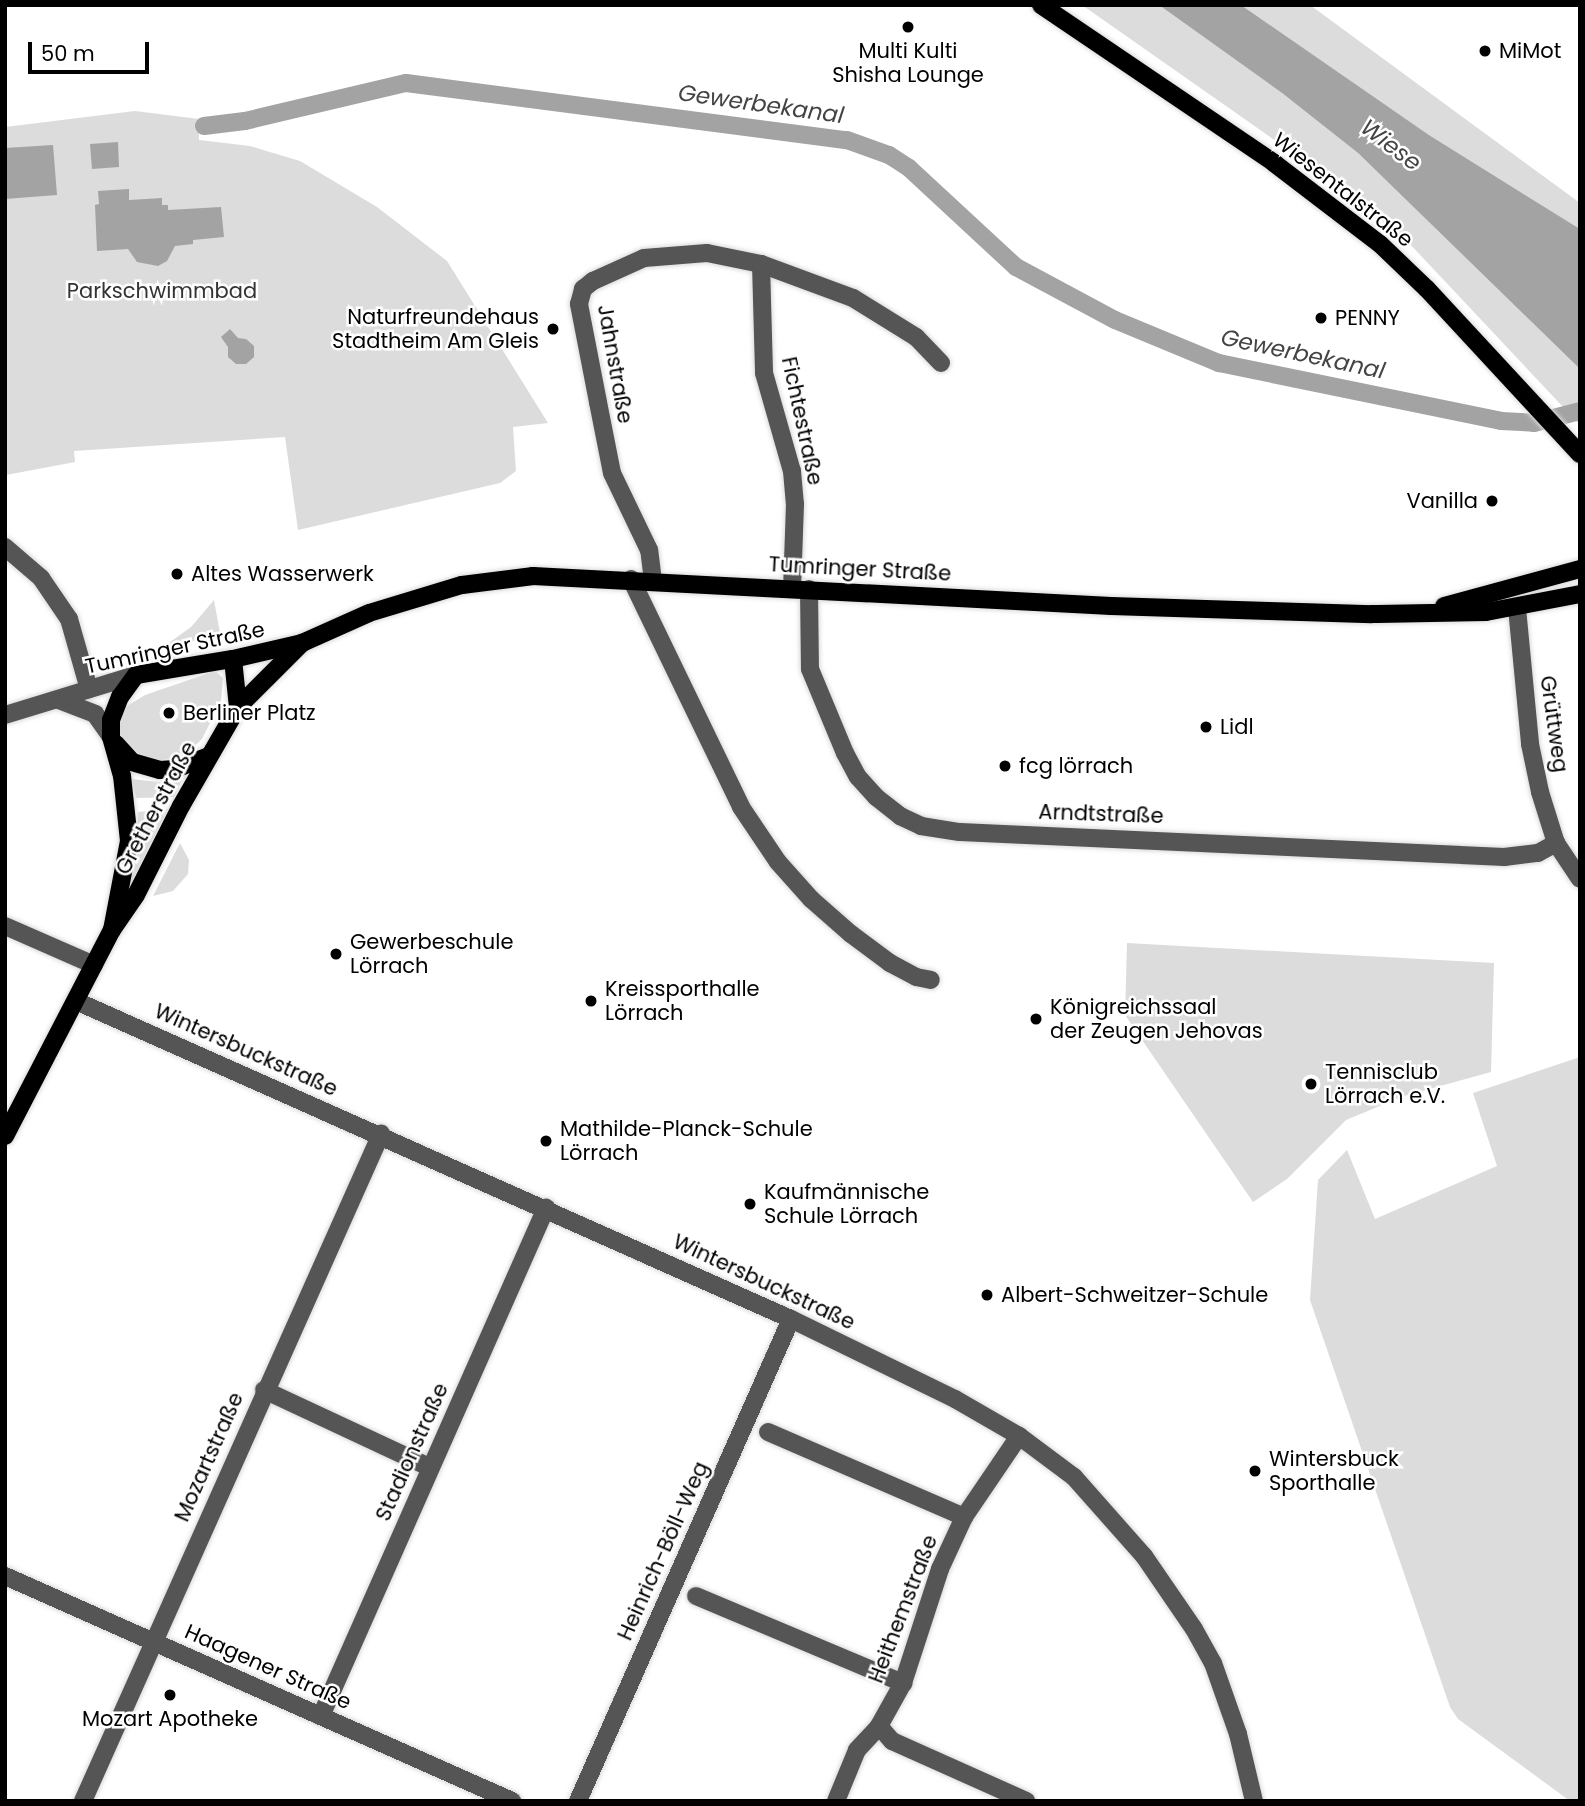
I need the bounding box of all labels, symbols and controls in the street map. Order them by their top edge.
marker: Multi Kulti Shisha Lounge [900,19,916,35]
scale bar [32,28,152,72]
place label: Multi Kulti Shisha Lounge [832,38,984,88]
place label: MiMot [1499,38,1561,64]
text: 50 m [41,39,95,68]
marker: MiMot [1477,43,1493,59]
water label: Gewerbekanal [676,79,846,129]
water label: Wiese [1355,113,1427,177]
street label: Wiesentalstraße [1268,127,1418,253]
park label: Parkschwimmbad [67,278,257,304]
street label: Jahnstraße [592,303,638,425]
place label: Naturfreundehaus Stadtheim Am Gleis [332,304,539,354]
place label: PENNY [1335,305,1400,331]
marker: PENNY [1313,310,1329,326]
marker: Naturfreundehaus Stadtheim Am Gleis [545,321,561,337]
water label: Gewerbekanal [1218,323,1388,385]
street label: Fichtestraße [776,355,828,487]
place label: Vanilla [1406,488,1478,514]
marker: Vanilla [1484,493,1500,509]
street label: Tumringer Straße [768,552,952,586]
place label: Altes Wasserwerk [191,561,374,587]
marker: Altes Wasserwerk [169,566,185,582]
street label: Tumringer Straße [83,617,267,679]
street label: Grüttweg [1535,674,1573,774]
place label: Berliner Platz [183,700,316,726]
marker: Berliner Platz [161,705,177,721]
place label: Lidl [1220,714,1254,740]
marker: Lidl [1198,719,1214,735]
street label: Gretherstraße [110,737,202,879]
place label: fcg lörrach [1019,753,1133,779]
marker: fcg lörrach [997,758,1013,774]
street label: Arndtstraße [1038,799,1164,829]
place label: Gewerbeschule Lörrach [350,929,513,979]
marker: Gewerbeschule Lörrach [328,946,344,962]
place label: Kreissporthalle Lörrach [605,976,760,1026]
marker: Kreissporthalle Lörrach [583,993,599,1009]
place label: Königreichssaal der Zeugen Jehovas [1050,994,1263,1044]
street label: Wintersbuckstraße [151,998,341,1102]
marker: Königreichssaal der Zeugen Jehovas [1028,1011,1044,1027]
place label: Tennisclub Lörrach e.V. [1325,1059,1445,1109]
marker: Tennisclub Lörrach e.V. [1303,1076,1319,1092]
place label: Mathilde-Planck-Schule Lörrach [560,1116,813,1166]
marker: Mathilde-Planck-Schule Lörrach [538,1133,554,1149]
place label: Kaufmännische Schule Lörrach [764,1179,929,1229]
marker: Kaufmännische Schule Lörrach [742,1196,758,1212]
street label: Wintersbuckstraße [669,1229,859,1335]
place label: Albert-Schweitzer-Schule [1001,1282,1268,1308]
marker: Albert-Schweitzer-Schule [979,1287,995,1303]
street label: Stadionstraße [370,1379,454,1525]
street label: Mozartstraße [169,1389,249,1525]
place label: Wintersbuck Sporthalle [1269,1446,1399,1496]
street label: Heinrich-Böll-Weg [612,1458,714,1644]
marker: Wintersbuck Sporthalle [1247,1463,1263,1479]
street label: Heithemstraße [863,1531,943,1687]
street label: Haagener Straße [181,1619,355,1715]
marker: Mozart Apotheke [162,1687,178,1703]
place label: Mozart Apotheke [82,1706,258,1732]

